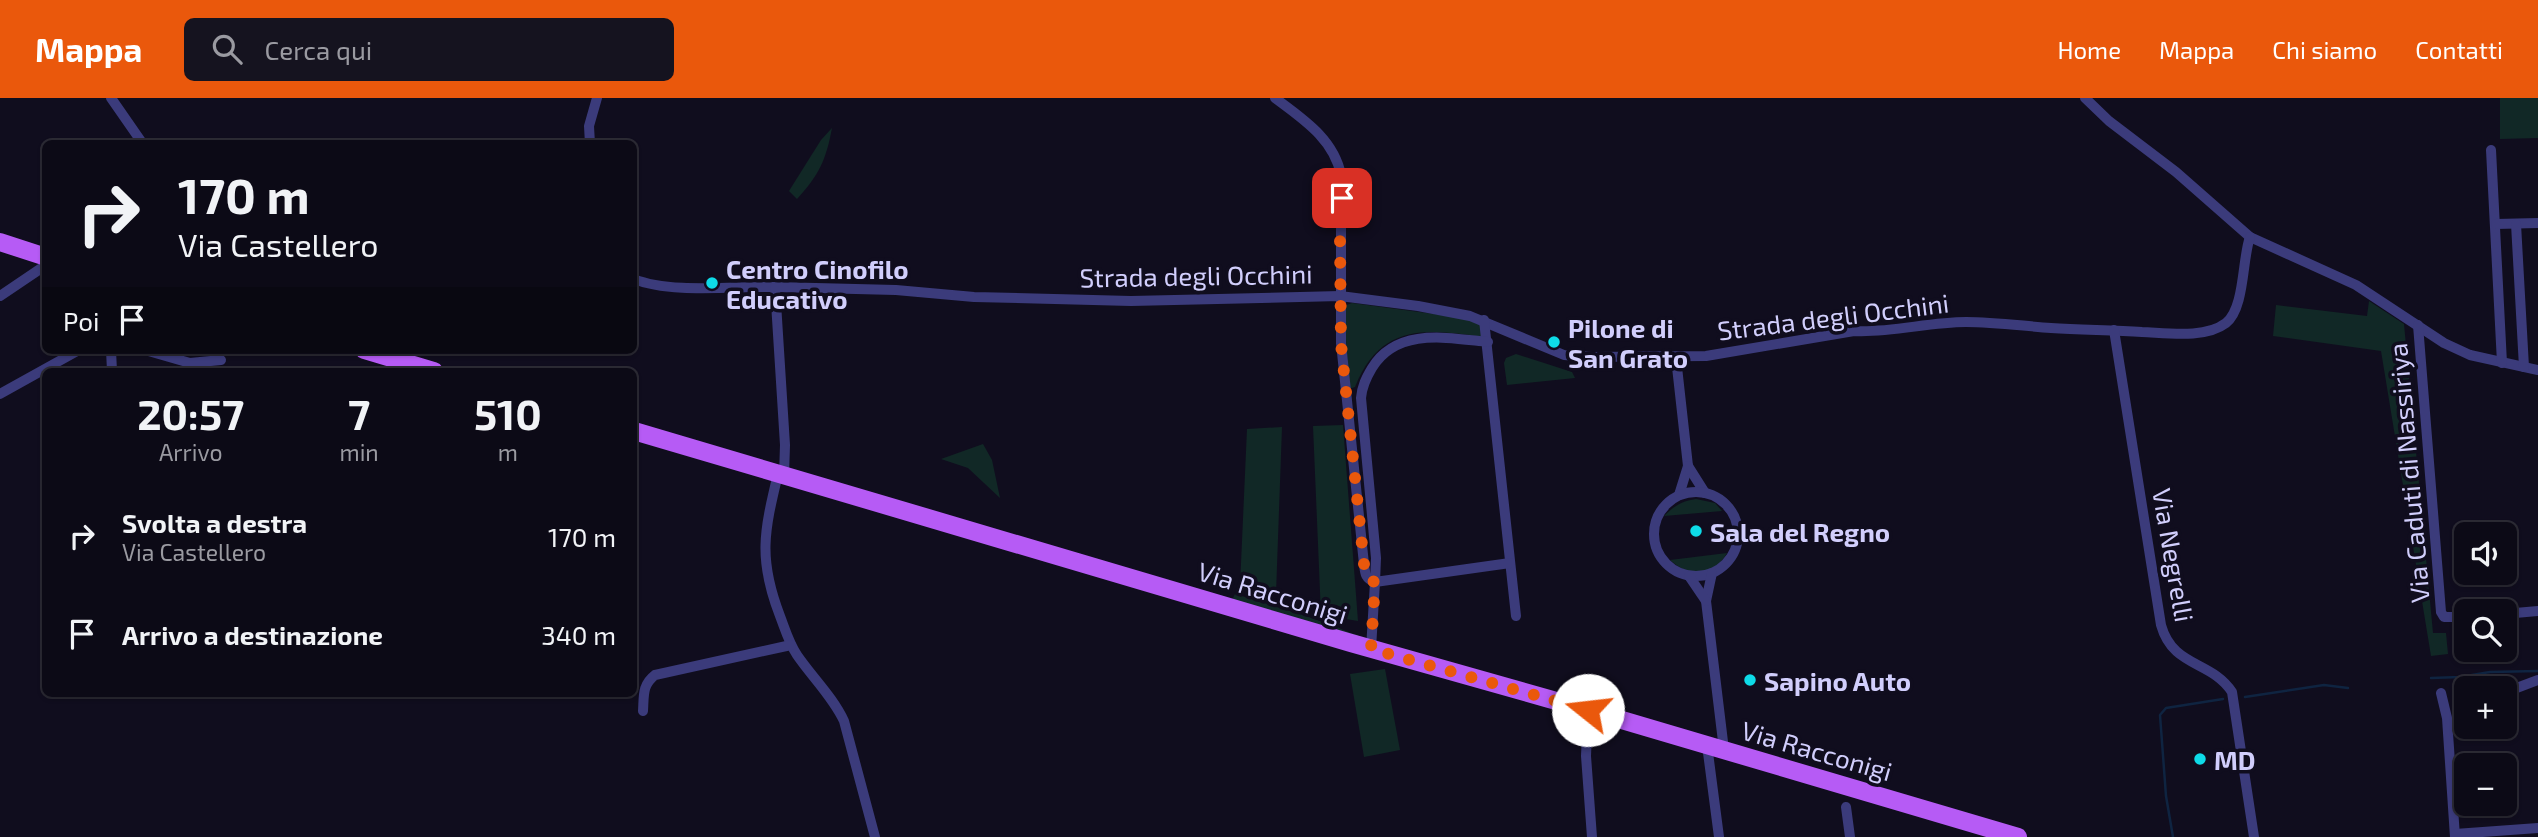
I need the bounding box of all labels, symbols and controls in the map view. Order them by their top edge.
search box [184,18,674,81]
text: Mappa [35,29,142,69]
icon: search [208,30,246,68]
text: Cerca qui [264,34,372,65]
text: Home [2057,35,2121,64]
text: Mappa [2159,35,2234,64]
text: Chi siamo [2272,35,2377,64]
text: Contatti [2415,35,2503,64]
text: 170 m [178,165,310,224]
icon: right [63,168,154,259]
pin [1312,168,1372,228]
icon: arrive [1323,179,1361,217]
text: Via Castellero [178,225,378,263]
place label: Centro Cinofilo Educativo [726,253,909,314]
street label: Strada degli Occhini [1079,257,1313,293]
marker: Centro Cinofilo Educativo [704,275,720,291]
street label: Strada degli Occhini [1715,286,1951,346]
icon: arrive [113,301,151,339]
text: Poi [63,305,99,336]
place label: Pilone di San Grato [1568,312,1688,373]
marker: Pilone di San Grato [1546,334,1562,350]
street label: Via Caduti di Nassiriya [2381,342,2435,604]
text: 20:57 [137,388,244,438]
text: 7 [348,388,370,438]
text: 510 [474,388,542,438]
text: Arrivo [159,438,223,466]
text: min [340,438,379,466]
text: m [498,438,518,466]
street label: Via Negrelli [2147,486,2201,624]
text: Svolta a destra [122,507,307,538]
place label: Sala del Regno [1710,516,1890,547]
icon: right [63,517,101,555]
text: 170 m [548,521,616,552]
map controls [2454,522,2517,816]
button: sound [2454,522,2517,585]
marker: Sala del Regno [1688,523,1704,539]
text: Via Castellero [122,538,266,566]
street label: Via Racconigi [1194,555,1352,629]
button: search [2454,599,2517,662]
icon: arrive [63,615,101,653]
text: Arrivo a destinazione [122,619,383,650]
text: 340 m [541,619,616,650]
place label: Sapino Auto [1764,665,1911,696]
marker: Sapino Auto [1742,672,1758,688]
position arrow [1551,673,1625,747]
button: + [2454,676,2517,739]
street label: Via Racconigi [1738,714,1896,786]
place label: MD [2214,744,2256,775]
marker: MD [2192,751,2208,767]
button: − [2454,753,2517,816]

